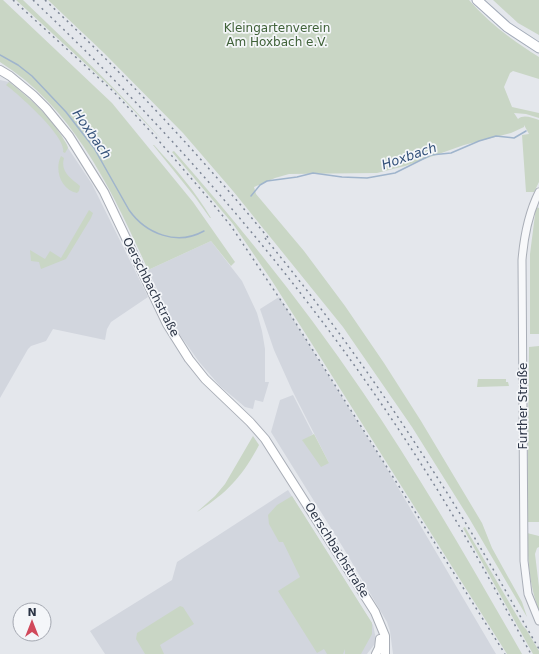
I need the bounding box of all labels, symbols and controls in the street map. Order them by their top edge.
park label: Kleingartenverein Am Hoxbach e.V. [224,21,330,49]
water label: Hoxbach [70,106,114,162]
water label: Hoxbach [380,140,438,172]
street label: Oerschbachstraße [120,235,182,339]
street label: Further Straße [516,363,530,449]
street label: Oerschbachstraße [302,500,372,600]
north arrow [12,602,52,642]
text: N [27,606,37,619]

